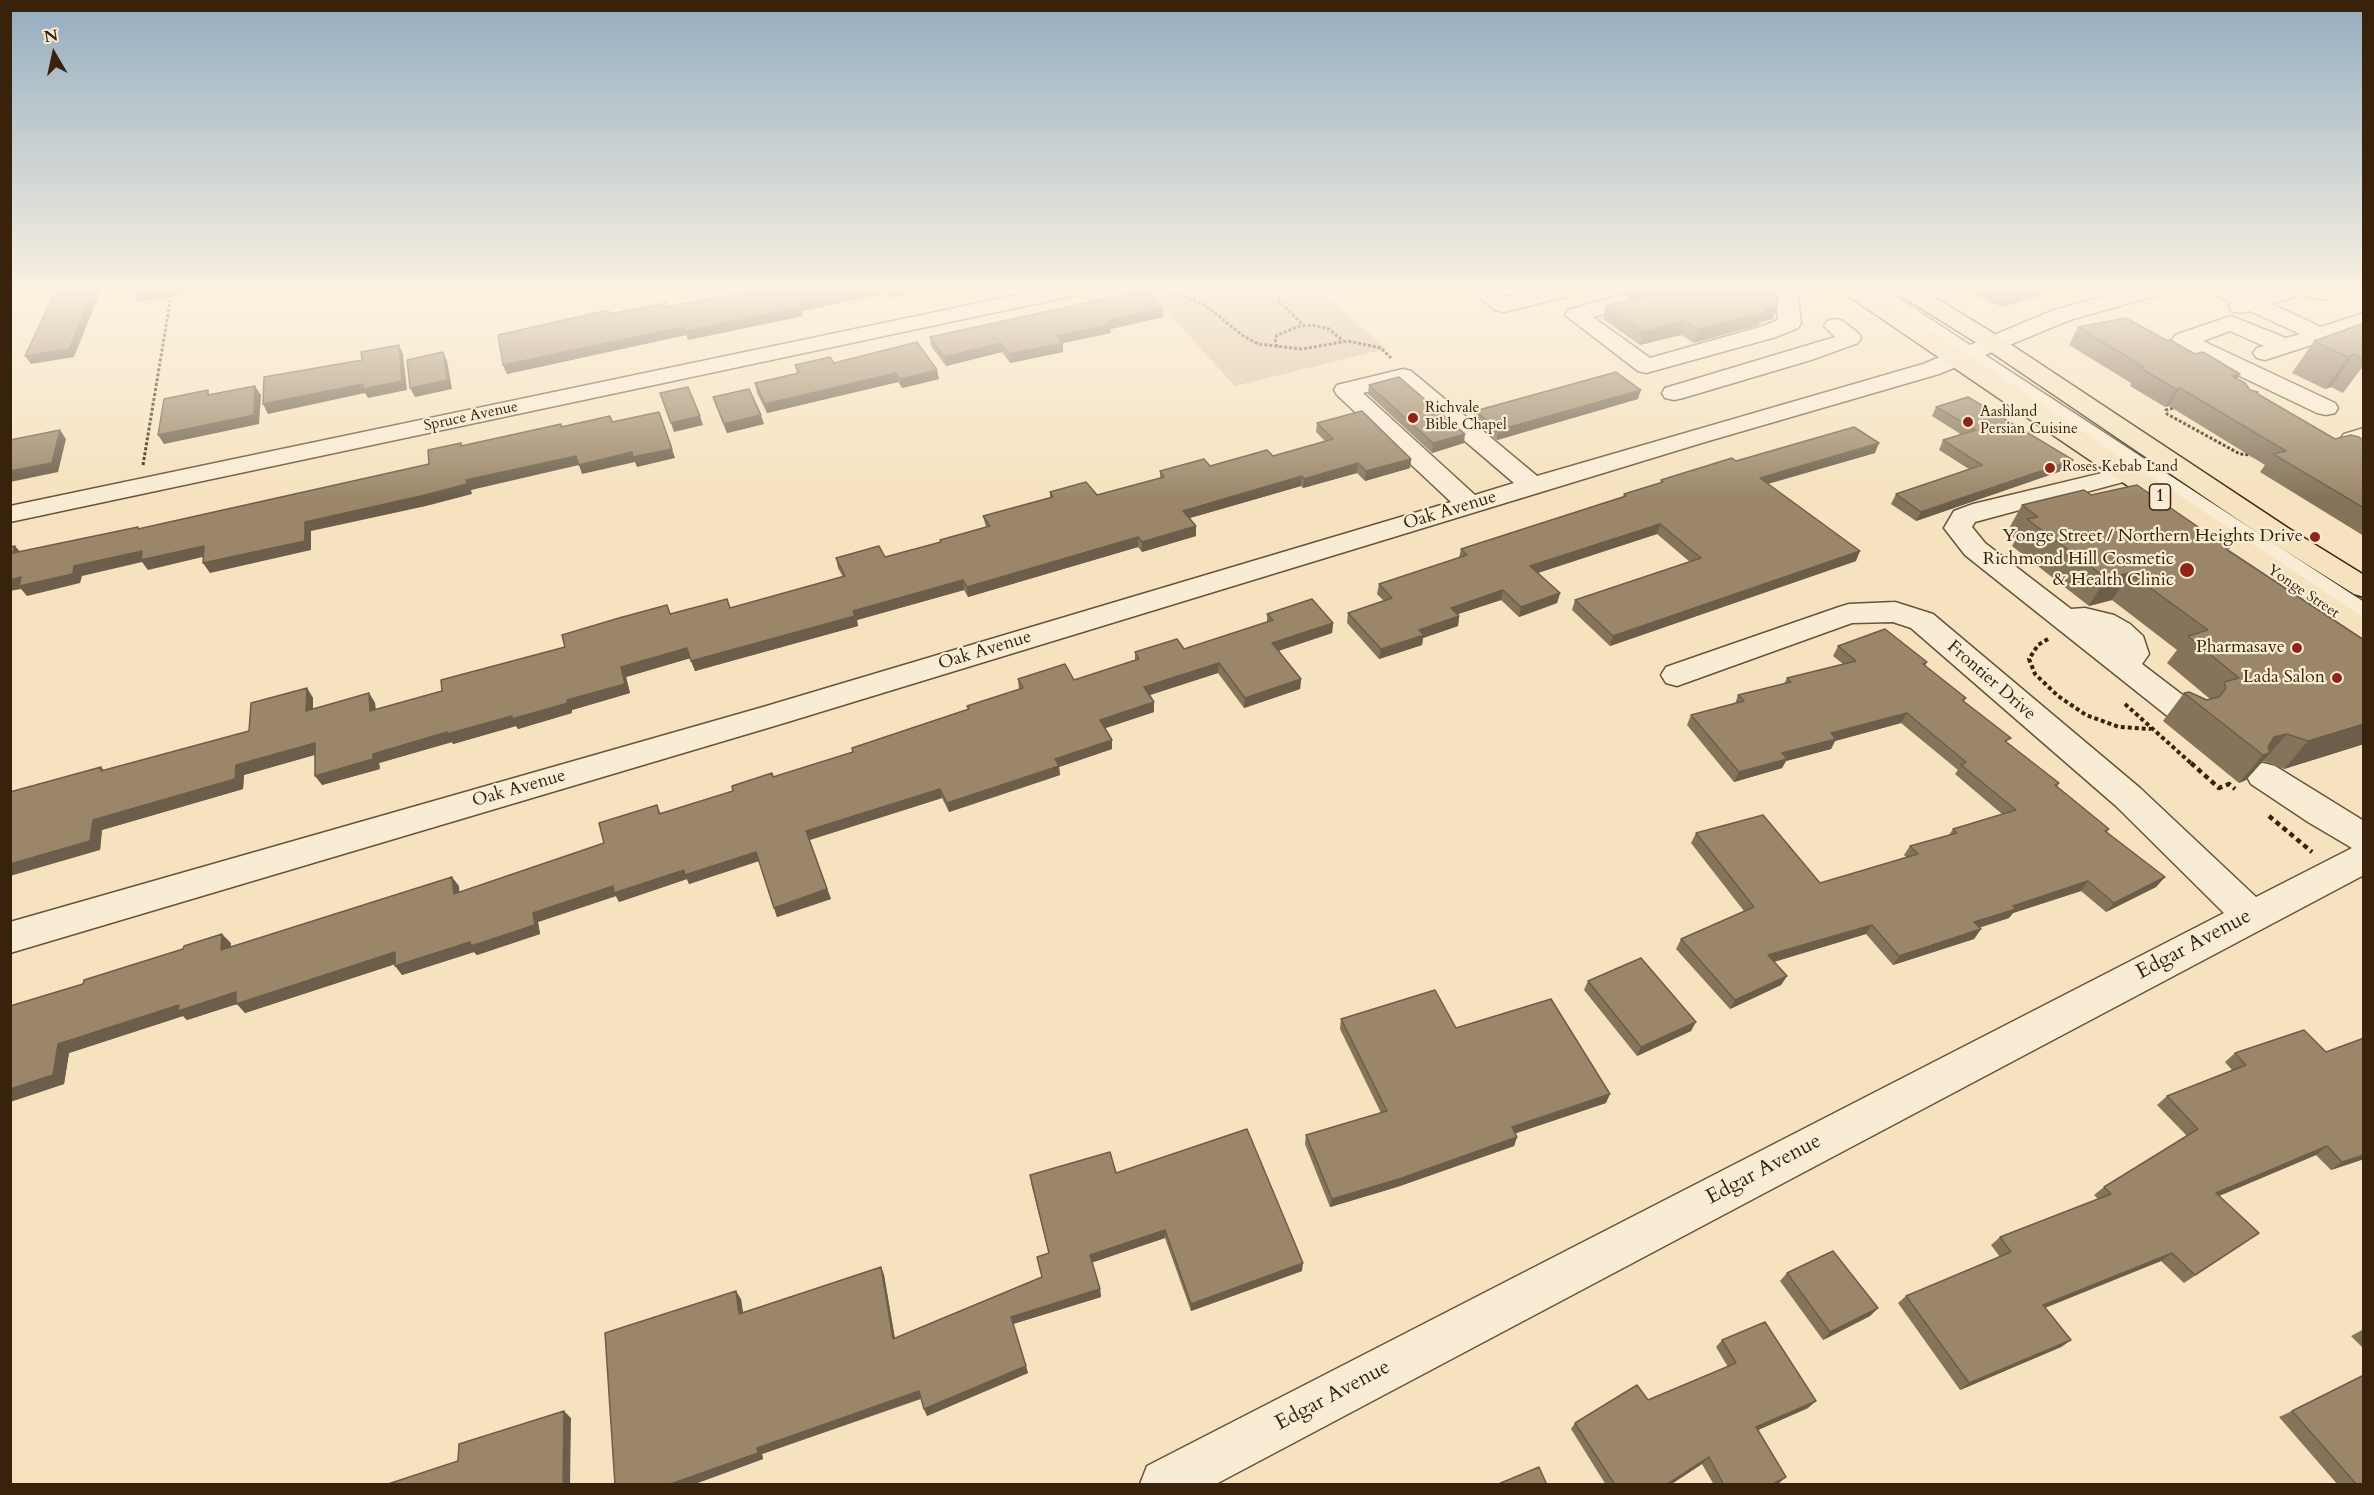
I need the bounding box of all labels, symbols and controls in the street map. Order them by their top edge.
north arrow [24,24,84,84]
text: N [43,24,60,48]
street label: Spruce Avenue [422,398,520,436]
place label: Richvale Bible Chapel [1425,400,1507,435]
place label: Aashland Persian Cuisine [1980,404,2078,439]
marker: Richvale Bible Chapel [1406,411,1420,425]
marker: Aashland Persian Cuisine [1961,415,1975,429]
place label: Roses Kebab Land [2062,459,2178,477]
marker: Roses Kebab Land [2043,461,2057,475]
road number: 1 [2150,484,2170,510]
street label: Oak Avenue [1401,487,1499,535]
place label: Yonge Street / Northern Heights Drive [2002,526,2303,548]
marker: Yonge Street / Northern Heights Drive [2308,530,2322,544]
place label: Richmond Hill Cosmetic & Health Clinic [1983,549,2174,592]
marker: Richmond Hill Cosmetic & Health Clinic [2178,561,2196,579]
street label: Yonge Street [2263,561,2343,623]
street label: Oak Avenue [936,627,1034,675]
street label: Frontier Drive [1942,637,2040,725]
place label: Pharmasave [2196,637,2285,659]
marker: Pharmasave [2290,641,2304,655]
place label: Lada Salon [2243,667,2325,689]
marker: Lada Salon [2330,671,2344,685]
street label: Oak Avenue [470,765,568,813]
street label: Edgar Avenue [2132,904,2256,986]
street label: Edgar Avenue [1702,1129,1826,1211]
street label: Edgar Avenue [1271,1355,1395,1437]

